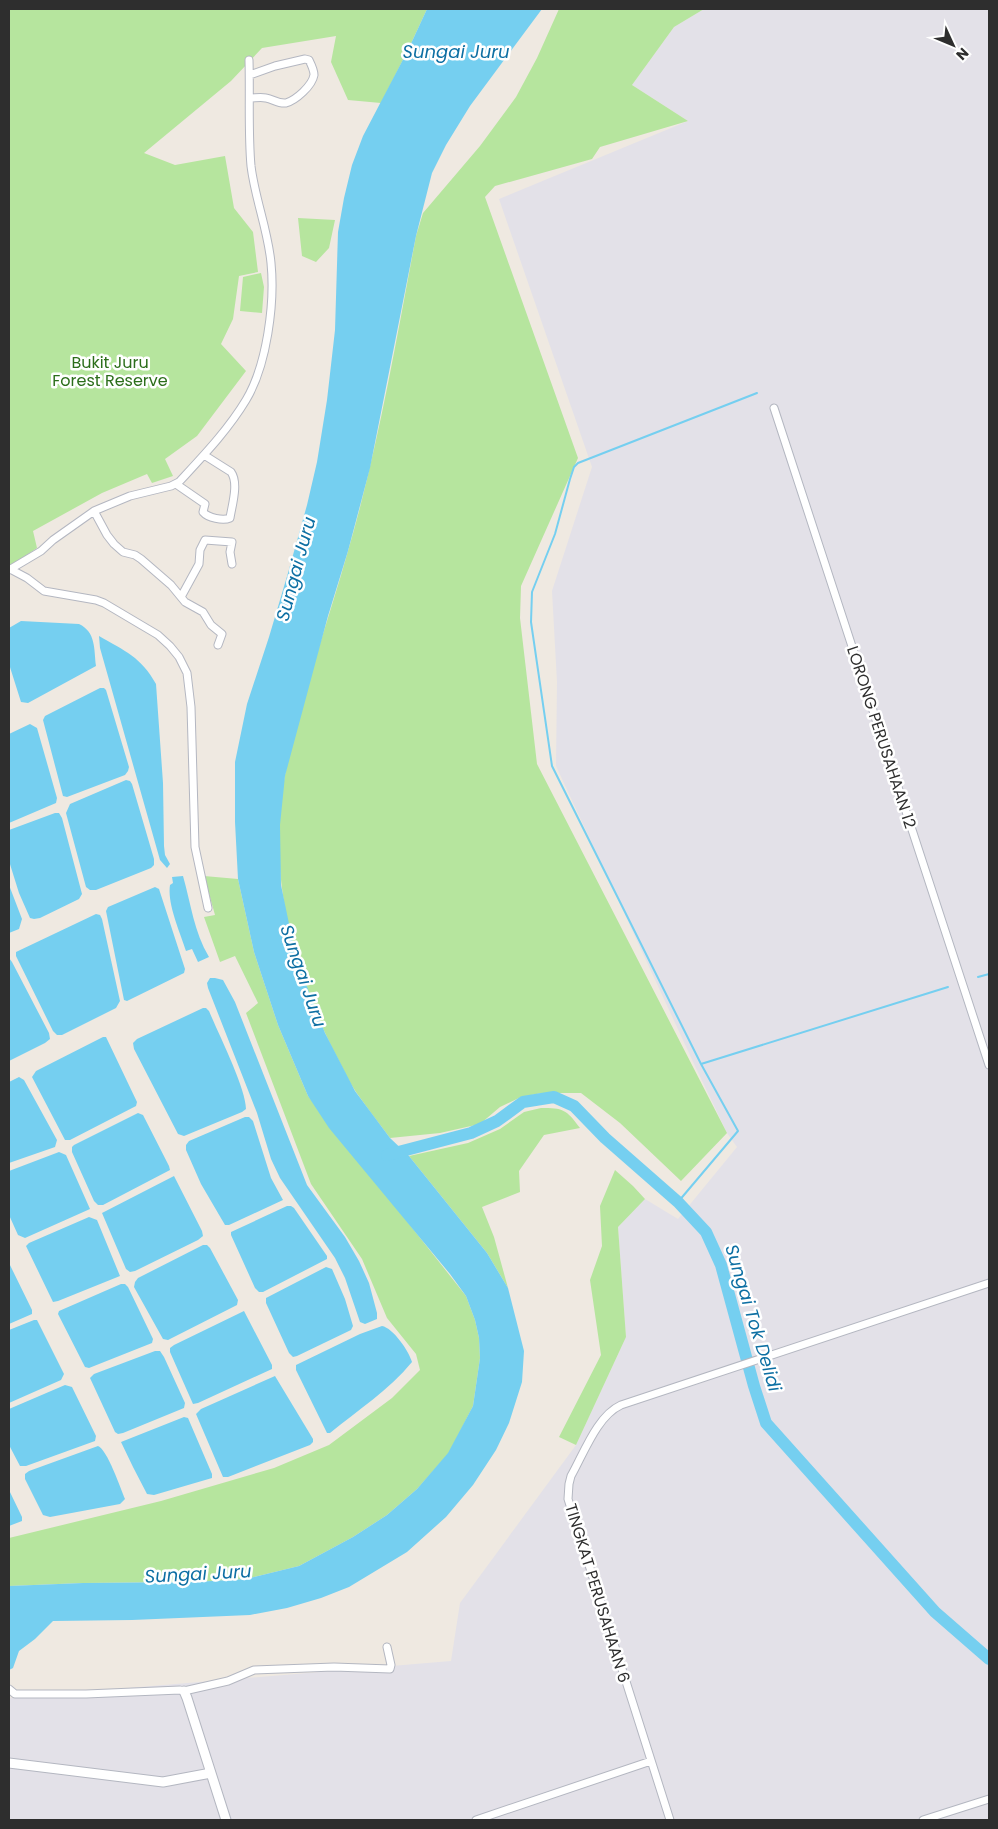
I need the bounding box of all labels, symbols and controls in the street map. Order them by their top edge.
north arrow [928,20,978,70]
water label: Sungai Juru [403,39,509,64]
text: N [952,43,973,65]
park label: Bukit Juru Forest Reserve [52,351,168,392]
water label: Sungai Juru [270,514,321,624]
street label: LORONG PERUSAHAAN 12 [841,643,922,831]
water label: Sungai Juru [274,921,333,1030]
water label: Sungai Tok Delidi [719,1241,788,1395]
street label: TINGKAT PERUSAHAAN 6 [559,1501,636,1685]
water label: Sungai Juru [144,1558,252,1589]

